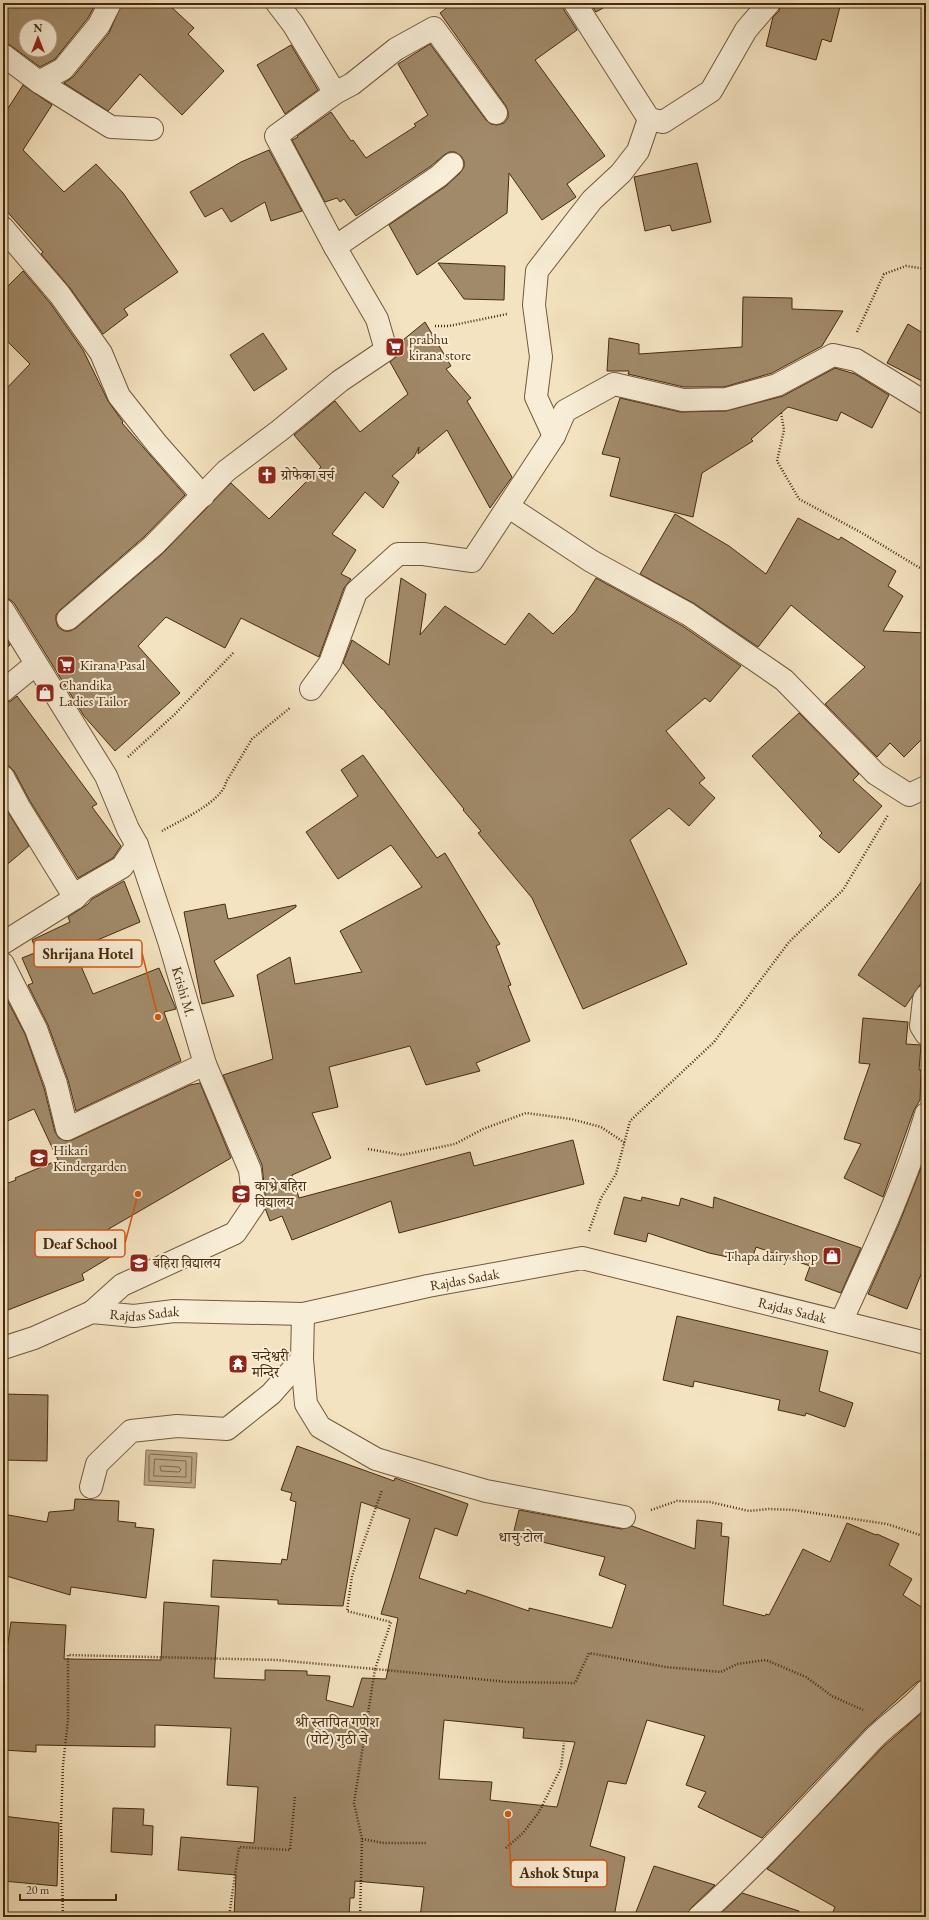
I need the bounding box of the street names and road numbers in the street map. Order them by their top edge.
street label: Krishi M. [168,964,200,1019]
street label: Rajdas Sadak [429,1264,501,1294]
street label: Rajdas Sadak [756,1293,829,1327]
street label: Rajdas Sadak [109,1302,180,1325]

